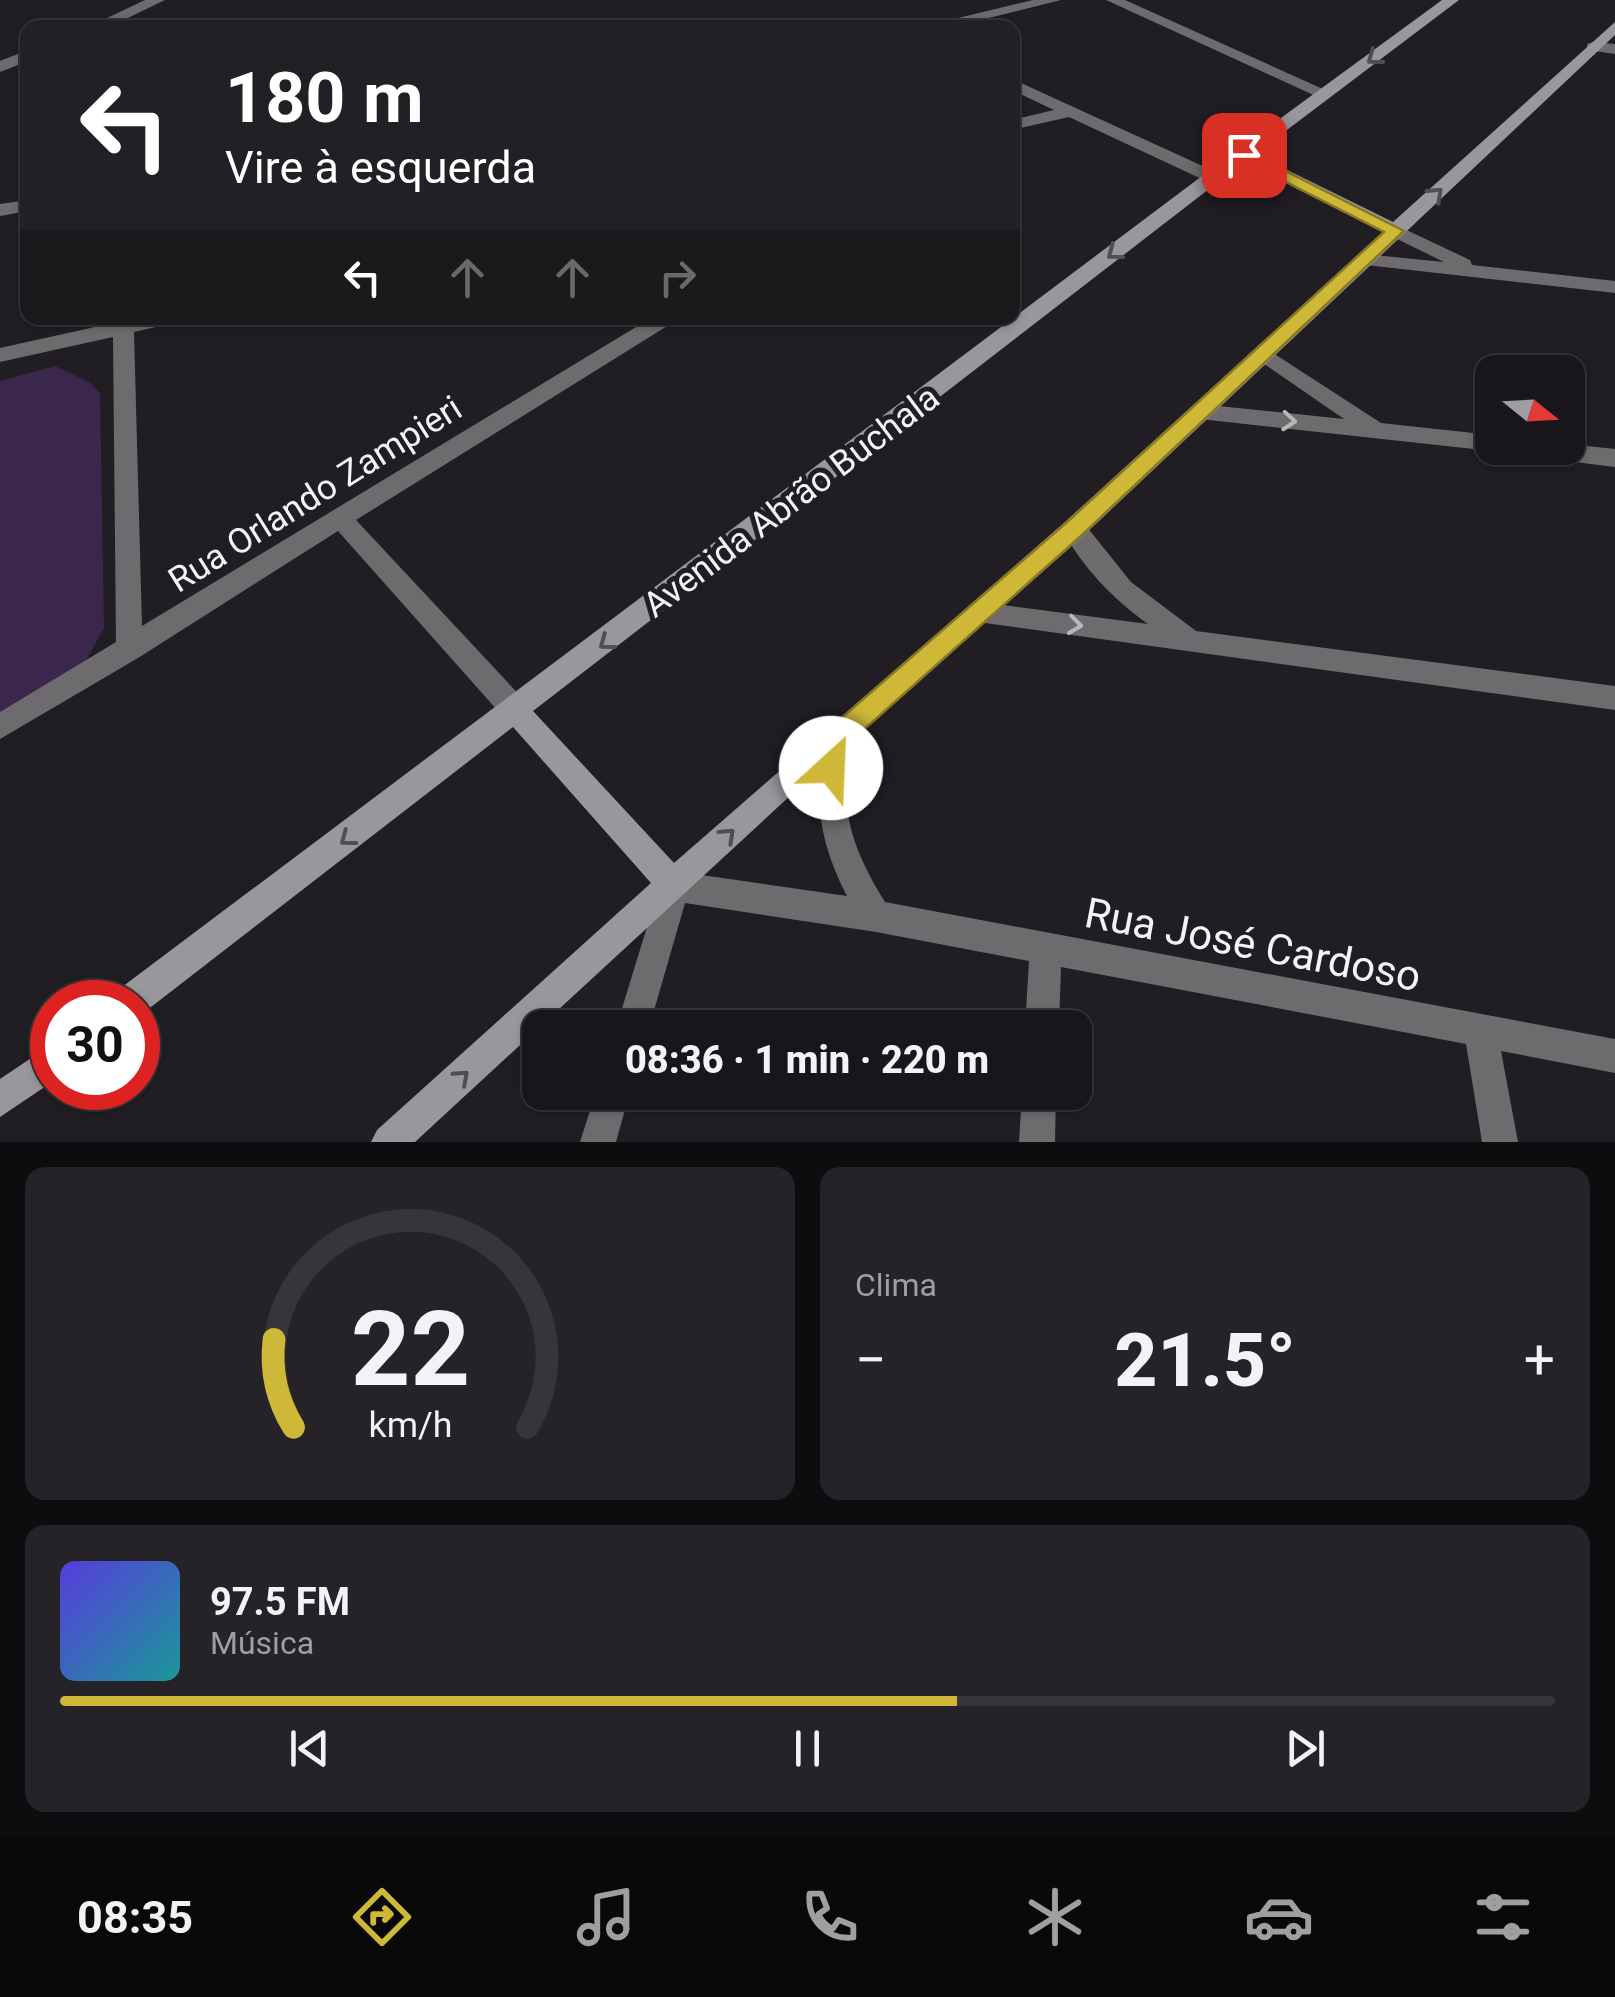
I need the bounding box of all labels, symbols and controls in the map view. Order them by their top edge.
one-way arrow [1367,47,1385,64]
text: 180 m [225,57,424,139]
icon: left [60,60,190,190]
pin [1202,113,1287,198]
icon: arrive [1217,128,1272,183]
text: Vire à esquerda [225,141,536,194]
one-way arrow [1424,188,1442,206]
one-way arrow [1107,241,1125,259]
icon: left [335,250,390,305]
icon: ahead [440,250,495,305]
icon: ahead [545,250,600,305]
icon: right [650,250,705,305]
north arrow [1475,355,1585,465]
map controls [1475,355,1585,465]
street label: Avenida Abrão Buchala [636,377,947,626]
street label: Rua Orlando Zampieri [161,388,469,601]
one-way arrow [1282,410,1298,431]
one-way arrow [1067,614,1084,635]
one-way arrow [599,631,617,648]
position arrow [779,716,883,820]
one-way arrow [340,827,358,844]
one-way arrow [716,829,735,847]
street label: Rua José Cardoso [1081,888,1425,1001]
speed limit sign: 30 [30,980,160,1110]
text: 08:36 · 1 min · 220 m [625,1038,989,1082]
one-way arrow [450,1070,469,1088]
text: Clima [855,1266,937,1304]
text: 22 [350,1289,470,1410]
text: 21.5° [1114,1316,1296,1404]
text: − [855,1328,886,1392]
text: + [1524,1328,1555,1392]
text: km/h [368,1404,452,1446]
text: 97.5 FM [210,1580,350,1624]
text: Música [210,1624,314,1662]
icon: previous [282,1721,337,1776]
icon: pause [780,1721,835,1776]
icon: next [1278,1721,1333,1776]
icon: directions [347,1882,417,1952]
icon: music [571,1882,641,1952]
icon: phone [795,1882,865,1952]
icon: climate [1020,1882,1090,1952]
icon: car [1244,1882,1314,1952]
icon: filters [1468,1882,1538,1952]
text: 08:35 [77,1891,193,1944]

